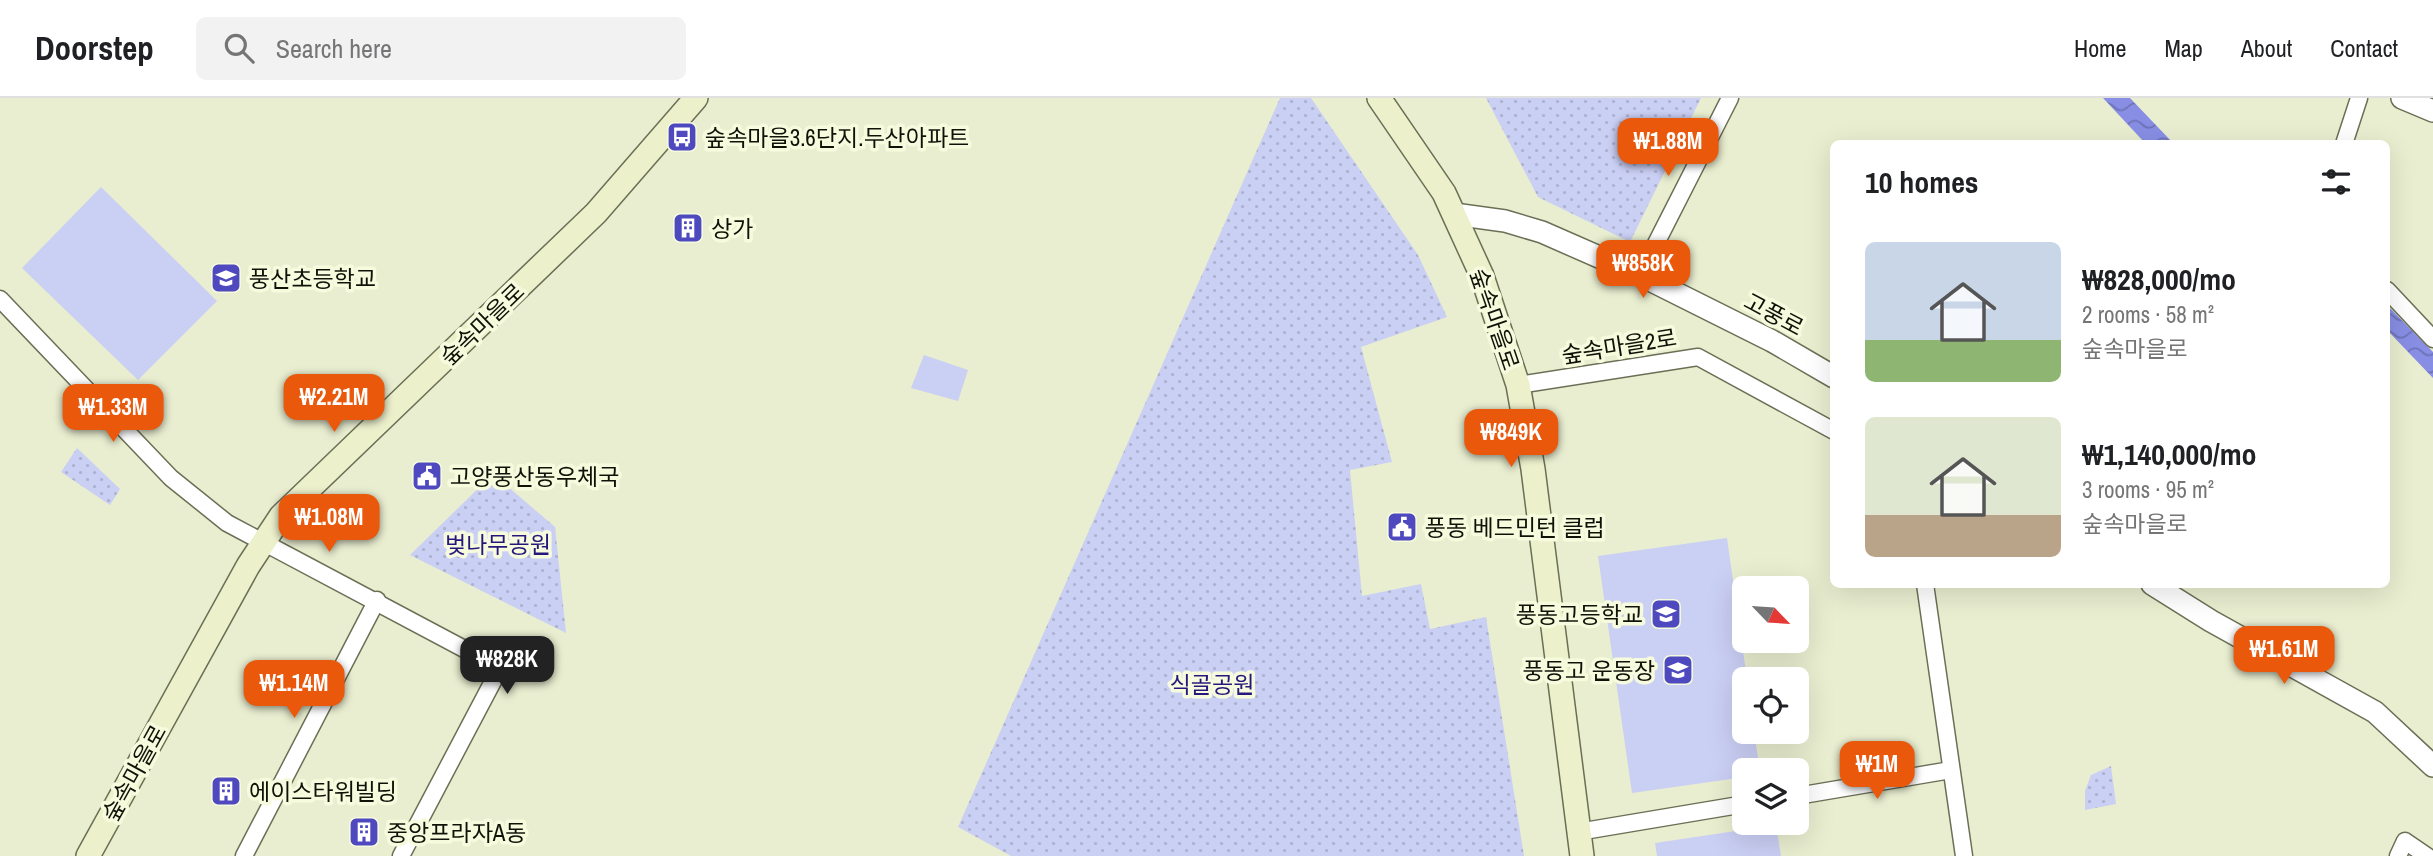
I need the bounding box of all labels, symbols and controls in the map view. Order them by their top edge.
search box [196,17,686,80]
text: Doorstep [35,26,154,70]
icon: search [220,29,258,67]
text: Search here [276,31,392,66]
text: Home [2074,32,2126,64]
text: Map [2164,32,2203,64]
text: About [2241,32,2292,64]
text: Contact [2330,32,2398,64]
pin: ₩1.88M [1611,118,1725,178]
bus stop icon: 숲속마을3.6단지.두산아파트 [665,120,699,154]
place label: 숲속마을3.6단지.두산아파트 [705,122,969,153]
text: ₩1.88M [1634,125,1702,156]
text: 10 homes [1865,162,1979,202]
icon: filters [2317,163,2355,201]
building icon: 상가 [671,211,705,245]
place label: 상가 [711,213,753,244]
pin: ₩858K [1594,240,1692,300]
text: ₩858K [1612,247,1674,278]
text: ₩828,000/mo [2082,259,2236,299]
school or university icon: 풍산초등학교 [209,261,243,295]
place label: 풍산초등학교 [249,263,376,294]
street label: 숲속마을로 [1463,264,1527,374]
icon: home [1921,270,2005,354]
street label: 숲속마을로 [433,276,531,372]
street label: 고풍로 [1739,285,1809,343]
text: 2 rooms · 58 m² [2082,299,2214,330]
street label: 숲속마을2로 [1559,322,1679,370]
text: 숲속마을로 [2082,333,2188,364]
pin: ₩2.21M [277,374,391,434]
text: ₩2.21M [300,381,368,412]
pin: ₩1.33M [56,384,170,444]
text: ₩1.33M [79,391,147,422]
pin: ₩849K [1462,410,1560,469]
text: ₩849K [1480,416,1542,447]
text: ₩1,140,000/mo [2082,434,2257,474]
icon: home [1921,445,2005,529]
public building icon: 고양풍산동우체국 [410,459,444,493]
place label: 고양풍산동우체국 [450,461,619,492]
text: 3 rooms · 95 m² [2082,474,2214,505]
pin: ₩1.08M [272,494,386,554]
text: ₩1.08M [295,501,363,532]
text: 숲속마을로 [2082,508,2188,539]
public building icon: 풍동 베드민턴 클럽 [1385,510,1419,544]
place label: 풍동 베드민턴 클럽 [1425,512,1605,543]
park label: 벚나무공원 [445,529,551,560]
north arrow [1732,576,1810,653]
map controls [1732,576,1809,835]
school or university icon: 풍동고등학교 [1649,597,1683,631]
place label: 풍동고등학교 [1516,599,1643,630]
pin: ₩1.61M [2227,626,2341,686]
text: ₩1.61M [2250,633,2318,664]
pin: ₩828K [458,636,556,696]
text: ₩828K [476,643,538,674]
school or university icon: 풍동고 운동장 [1661,653,1695,687]
place label: 풍동고 운동장 [1523,655,1655,686]
pin: ₩1.14M [237,660,351,720]
text: ₩1.14M [260,667,328,698]
button: locate [1732,667,1809,744]
park label: 식골공원 [1170,669,1254,700]
street label: 숲속마을로 [95,719,173,827]
pin: ₩1M [1843,742,1911,801]
text: ₩1M [1856,748,1898,779]
button: layers [1732,758,1809,835]
building icon: 에이스타워빌딩 [209,774,243,808]
place label: 에이스타워빌딩 [249,776,397,807]
building icon: 중앙프라자A동 [347,815,381,849]
place label: 중앙프라자A동 [387,817,527,848]

